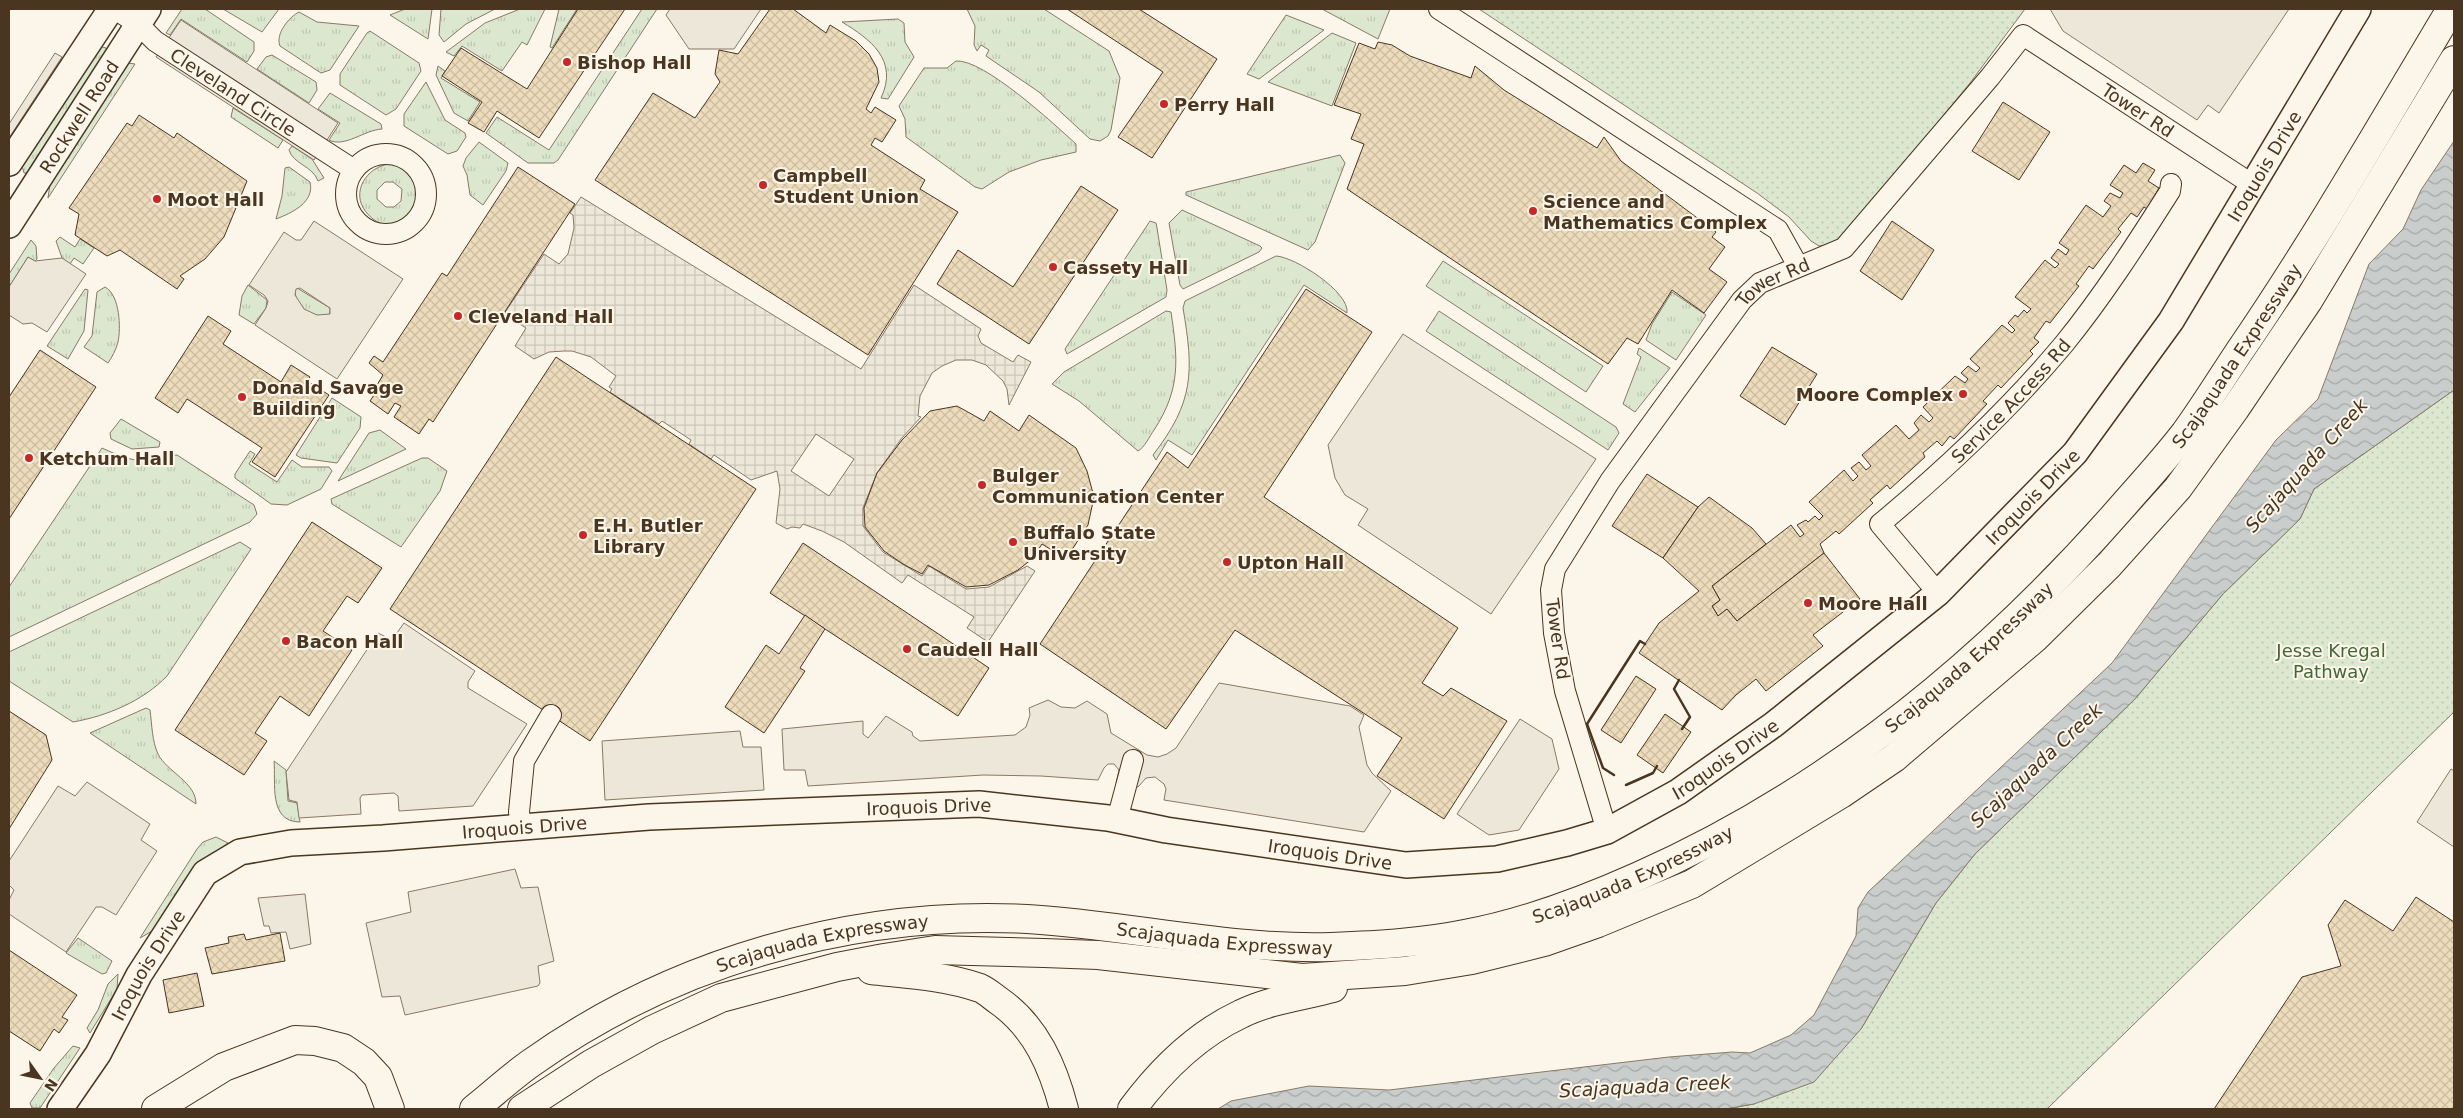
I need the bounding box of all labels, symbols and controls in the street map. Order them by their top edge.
street label: Cleveland Circle [167,43,300,140]
place label: Bishop Hall [577,52,692,73]
street label: Rockwell Road [35,56,123,177]
marker: Bishop Hall [561,56,573,68]
street label: Tower Rd [2097,78,2178,141]
place label: Perry Hall [1174,94,1275,115]
marker: Perry Hall [1158,98,1170,110]
street label: Iroquois Drive [2223,107,2305,225]
place label: Campbell Student Union [773,165,919,207]
marker: Campbell Student Union [757,179,769,191]
place label: Moot Hall [167,189,264,210]
place label: Science and Mathematics Complex [1543,191,1768,233]
marker: Moot Hall [151,193,163,205]
marker: Science and Mathematics Complex [1527,205,1539,217]
street label: Tower Rd [1730,253,1813,311]
place label: Cassety Hall [1063,257,1188,278]
street label: Scajaquada Expressway [2167,259,2305,452]
marker: Cassety Hall [1047,261,1059,273]
place label: Cleveland Hall [468,306,613,327]
marker: Cleveland Hall [452,310,464,322]
street label: Service Access Rd [1947,334,2075,467]
place label: Donald Savage Building [252,377,404,419]
place label: Moore Complex [1796,384,1953,405]
marker: Moore Complex [1957,388,1969,400]
marker: Donald Savage Building [236,391,248,403]
water label: Scajaquada Creek [2240,393,2372,536]
street label: Iroquois Drive [1981,444,2084,549]
place label: Ketchum Hall [39,448,174,469]
marker: Ketchum Hall [23,452,35,464]
place label: Bulger Communication Center [992,465,1224,507]
marker: Bulger Communication Center [976,479,988,491]
place label: E.H. Butler Library [593,515,703,557]
place label: Buffalo State University [1023,522,1156,564]
marker: E.H. Butler Library [577,529,589,541]
marker: Buffalo State University [1007,536,1019,548]
place label: Upton Hall [1237,552,1344,573]
marker: Upton Hall [1221,556,1233,568]
street label: Scajaquada Expressway [1880,577,2057,737]
place label: Moore Hall [1818,593,1928,614]
street label: Tower Rd [1542,596,1574,681]
marker: Moore Hall [1802,597,1814,609]
place label: Bacon Hall [296,631,404,652]
marker: Bacon Hall [280,635,292,647]
place label: Caudell Hall [917,639,1038,660]
park label: Jesse Kregal Pathway [2275,640,2386,682]
marker: Caudell Hall [901,643,913,655]
water label: Scajaquada Creek [1966,698,2107,832]
street label: Iroquois Drive [1668,714,1782,804]
street label: Iroquois Drive [866,793,993,819]
street label: Iroquois Drive [461,811,588,842]
street label: Scajaquada Expressway [1529,821,1737,927]
street label: Iroquois Drive [1267,834,1394,873]
street label: Iroquois Drive [107,906,189,1024]
street label: Scajaquada Expressway [713,910,930,976]
street label: Scajaquada Expressway [1115,918,1333,958]
north arrow [15,1053,65,1103]
water label: Scajaquada Creek [1559,1070,1732,1101]
text: N [41,1076,61,1094]

